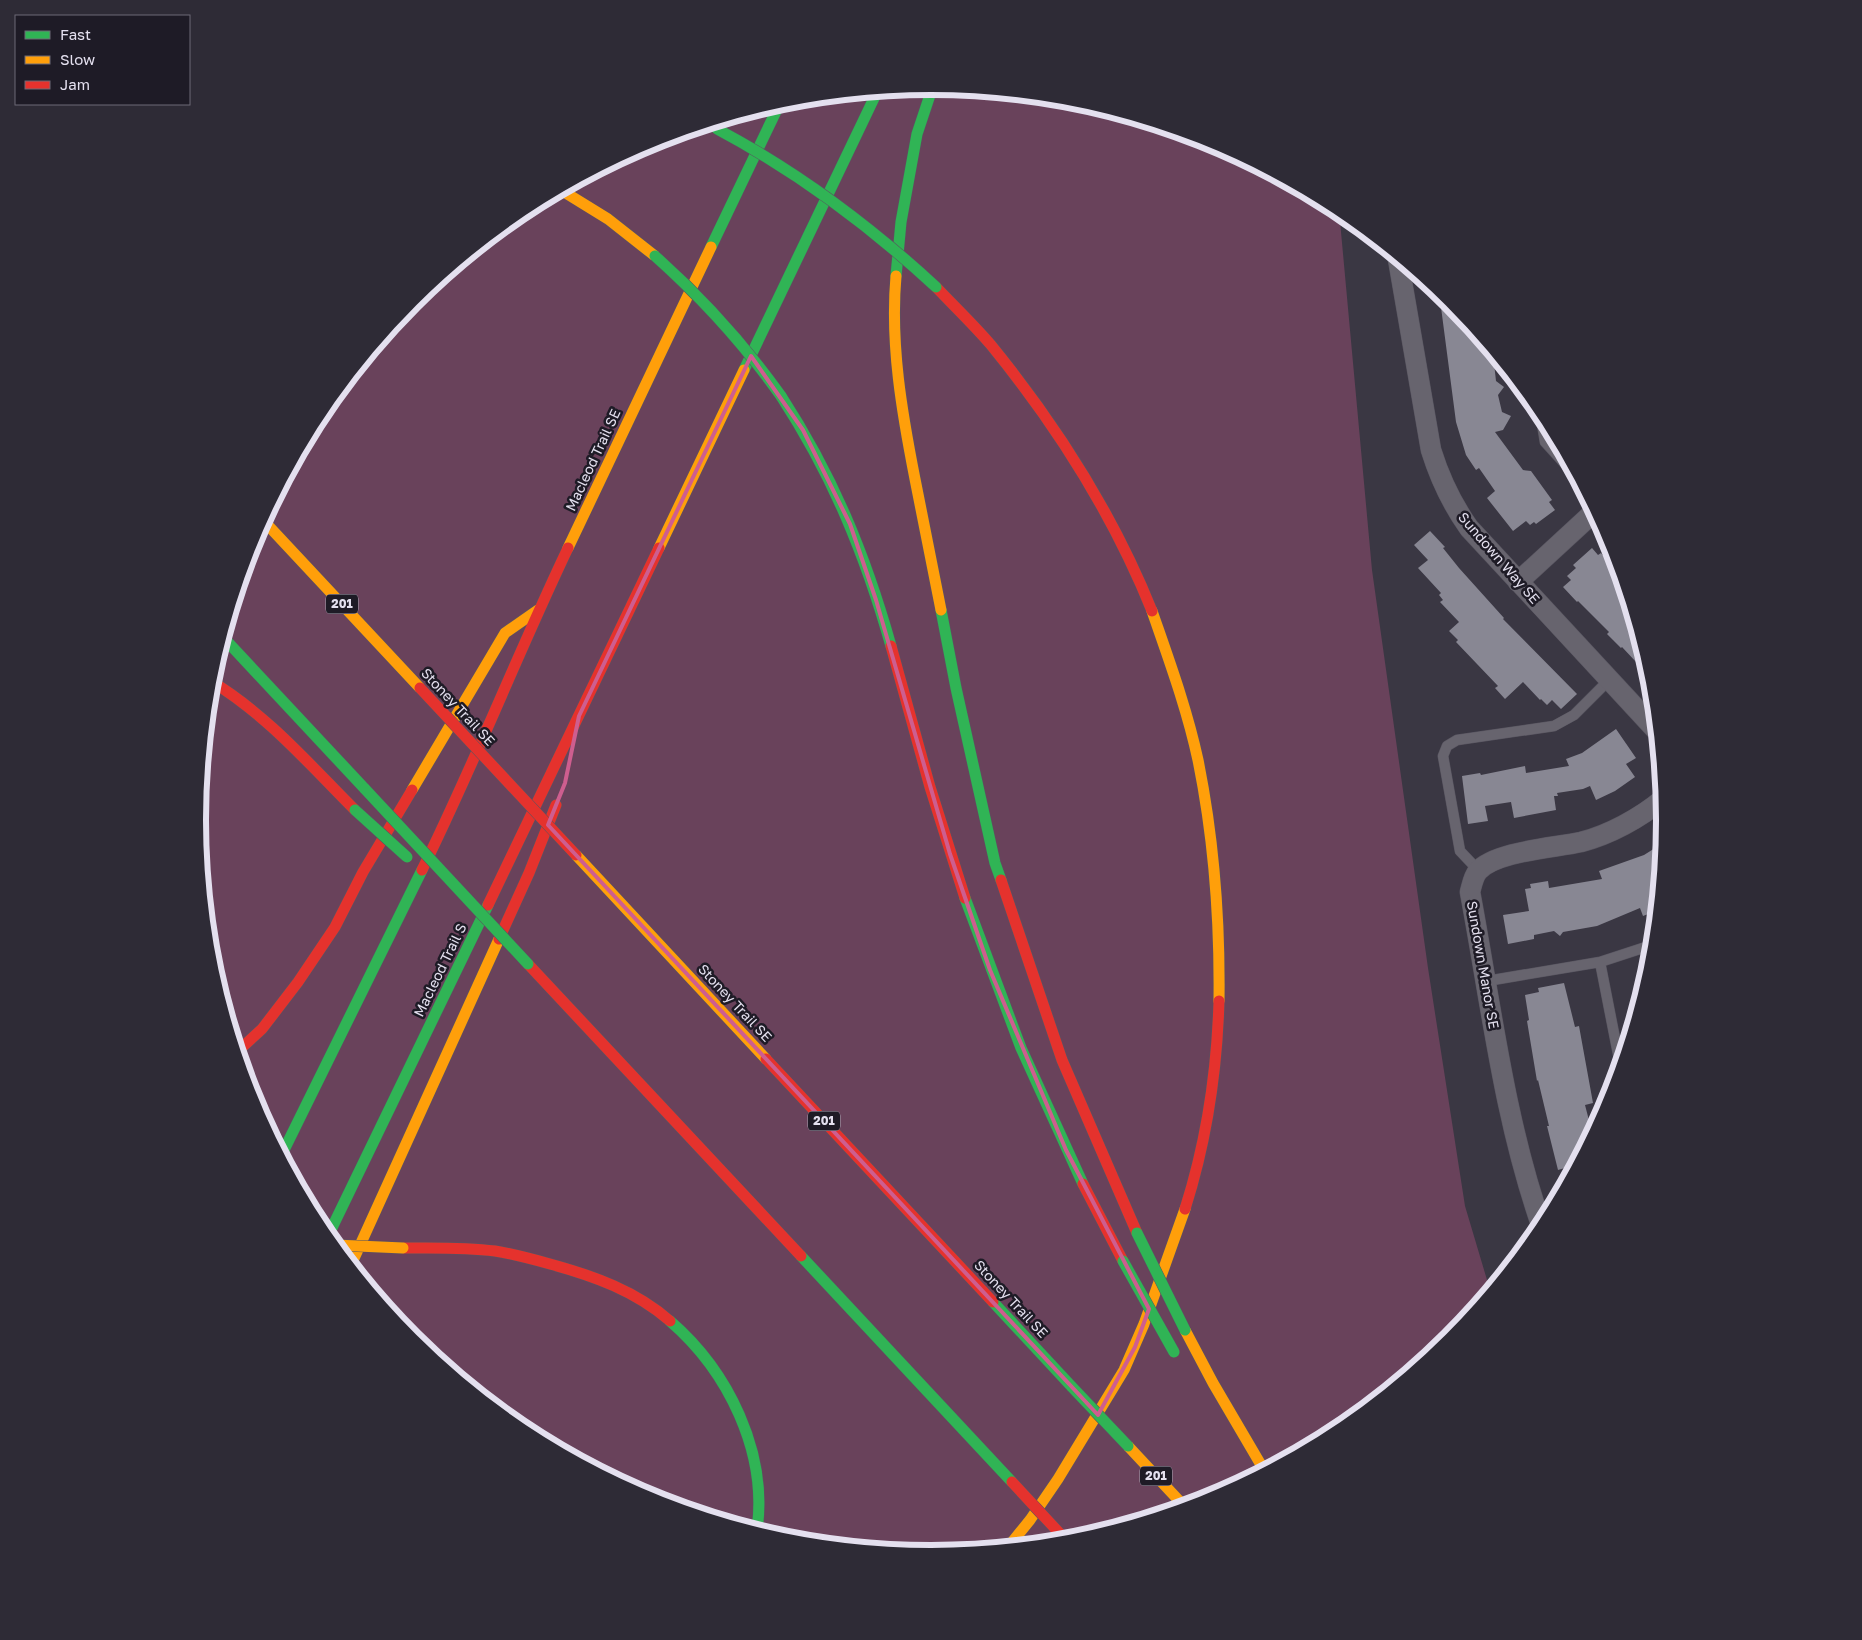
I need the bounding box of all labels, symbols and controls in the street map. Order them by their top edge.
legend [15,15,190,105]
text: Fast [60,25,91,43]
text: Slow [60,50,95,68]
text: Jam [60,75,90,93]
street label: Macleod Trail SE [562,406,624,513]
street label: Sundown Way SE [1455,508,1544,607]
road number: 201 [326,594,358,614]
street label: Stoney Trail SE [418,664,499,749]
street label: Sundown Manor SE [1464,900,1503,1030]
street label: Macleod Trail S [410,920,470,1019]
street label: Stoney Trail SE [695,960,776,1045]
road number: 201 [808,1112,840,1130]
street label: Stoney Trail SE [971,1256,1052,1341]
road number: 201 [1140,1466,1172,1485]

